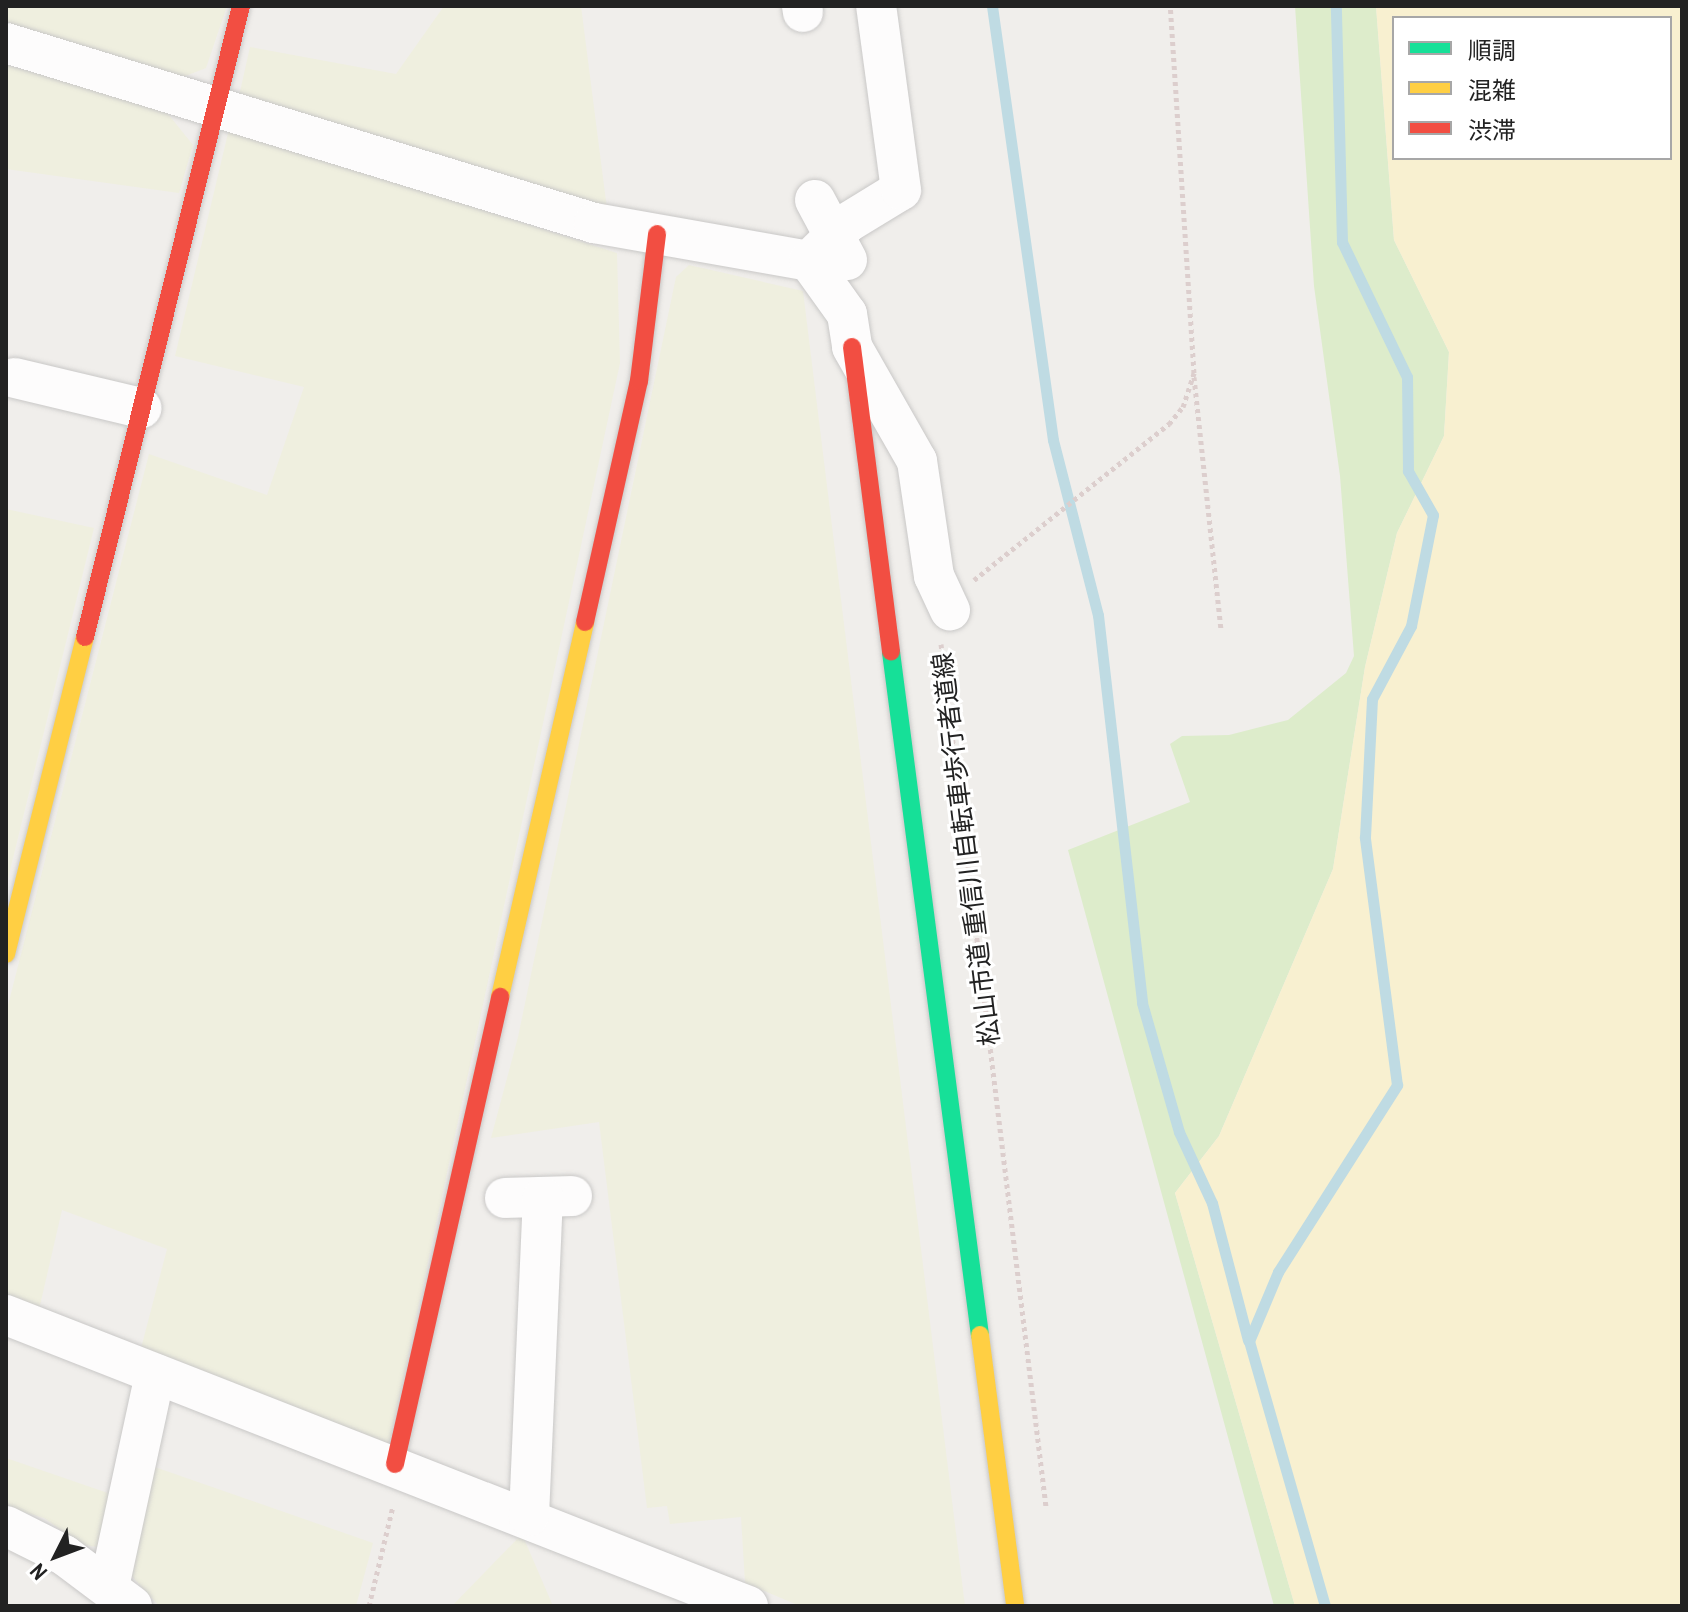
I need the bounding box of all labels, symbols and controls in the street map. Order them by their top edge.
legend [1392,16,1672,160]
text: 順調 [1468,34,1516,66]
text: 混雑 [1468,74,1516,106]
text: 渋滞 [1468,114,1516,146]
street label: 松山市道 重信川自転車歩行者道線 [926,651,1006,1047]
north arrow [16,1516,96,1596]
text: N [23,1557,54,1587]

